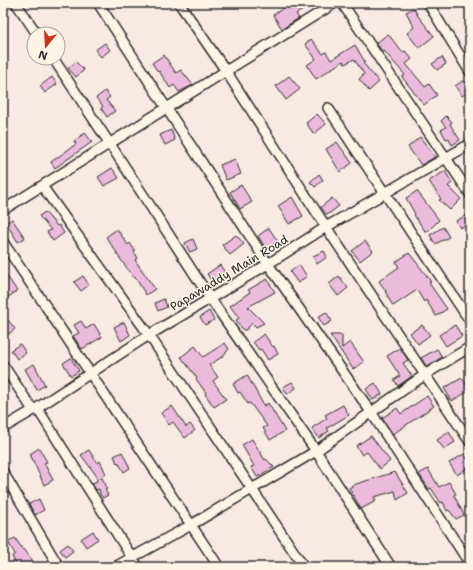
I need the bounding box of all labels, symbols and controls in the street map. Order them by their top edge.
north arrow [26,26,66,66]
text: N [36,46,50,64]
street label: Papawaddy Main Road [167,231,291,315]

